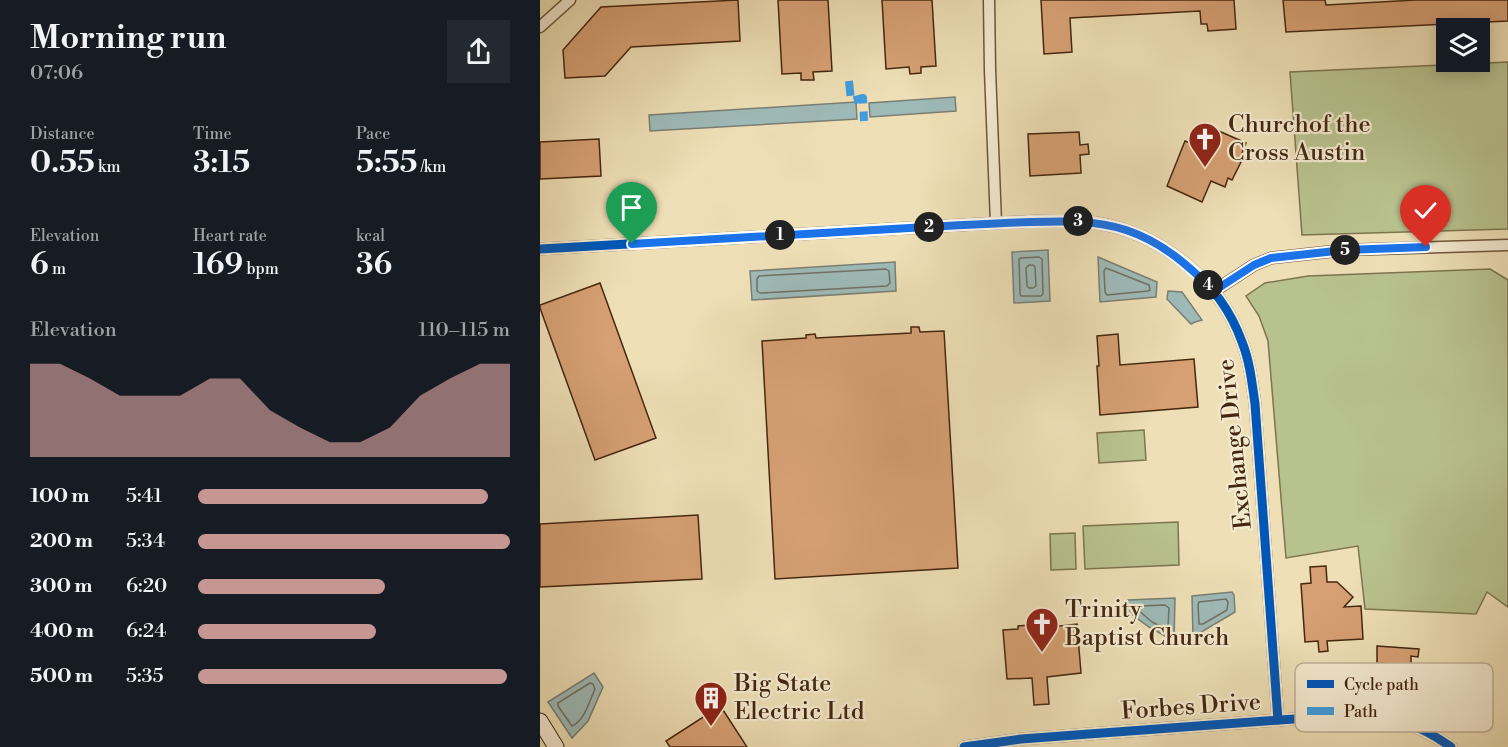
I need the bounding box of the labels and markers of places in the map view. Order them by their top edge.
place label: Churchof the Cross Austin [1228,110,1371,168]
church icon: Churchof the Cross Austin [1187,121,1223,168]
pin [606,182,657,244]
pin [1400,185,1451,247]
pin: 3 [1063,206,1093,236]
pin: 2 [914,212,944,242]
pin: 1 [765,220,795,250]
pin: 5 [1330,235,1360,265]
pin: 4 [1193,270,1223,300]
place label: Trinity Baptist Church [1064,595,1229,653]
church icon: Trinity Baptist Church [1024,606,1060,653]
place label: Big State Electric Ltd [733,669,865,727]
building icon: Big State Electric Ltd [693,680,729,727]

